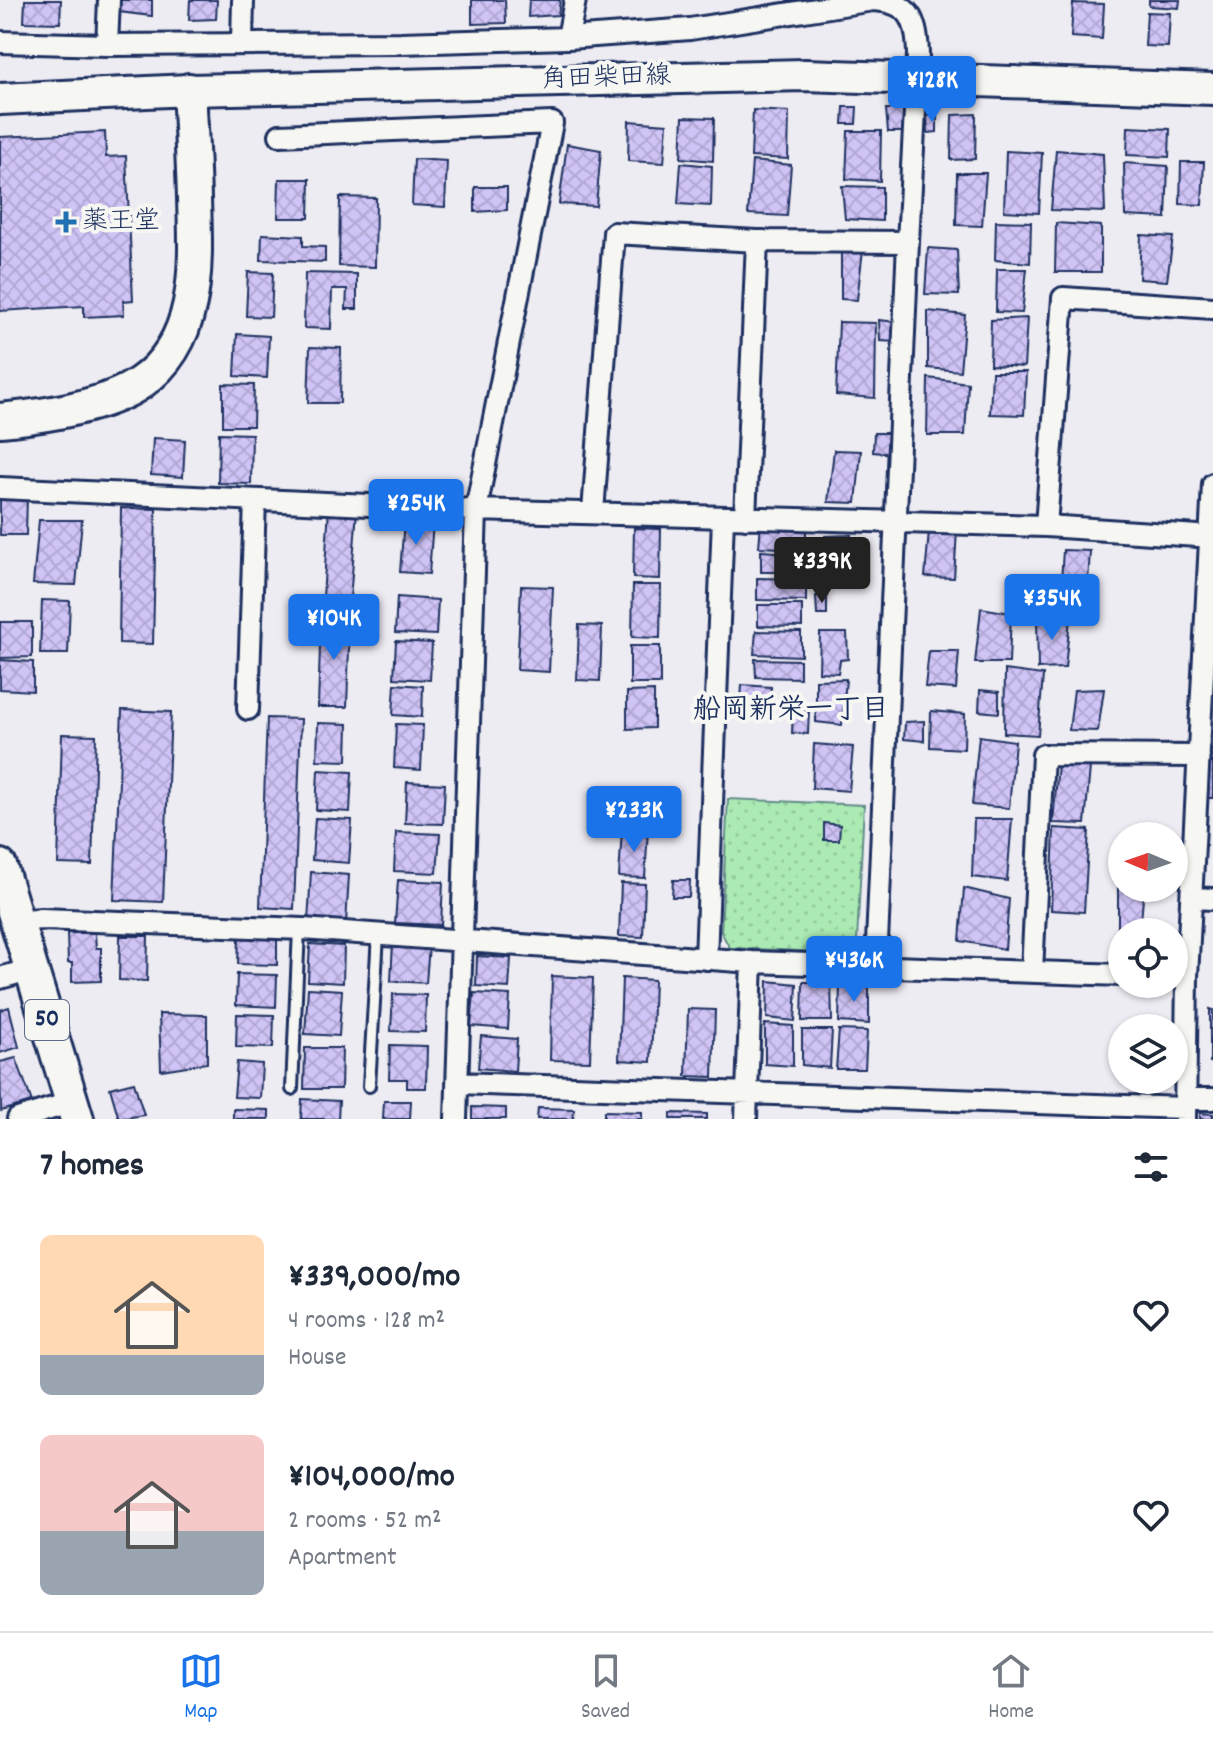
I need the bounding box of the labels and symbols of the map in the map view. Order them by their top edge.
pin: ¥128K [876,56,988,124]
street label: 角田柴田線 [540,58,672,100]
place label: 薬王堂 [82,204,160,241]
marker: 薬王堂 [57,213,75,231]
pin: ¥254K [360,479,472,547]
pin: ¥339K [766,537,878,605]
pin: ¥354K [996,574,1108,642]
pin: ¥104K [278,594,390,662]
district label: 船岡新栄一丁目 [693,692,889,732]
pin: ¥233K [578,786,690,854]
north arrow [1108,822,1188,902]
pin: ¥436K [798,936,910,1004]
road number: 50 [25,1000,69,1040]

